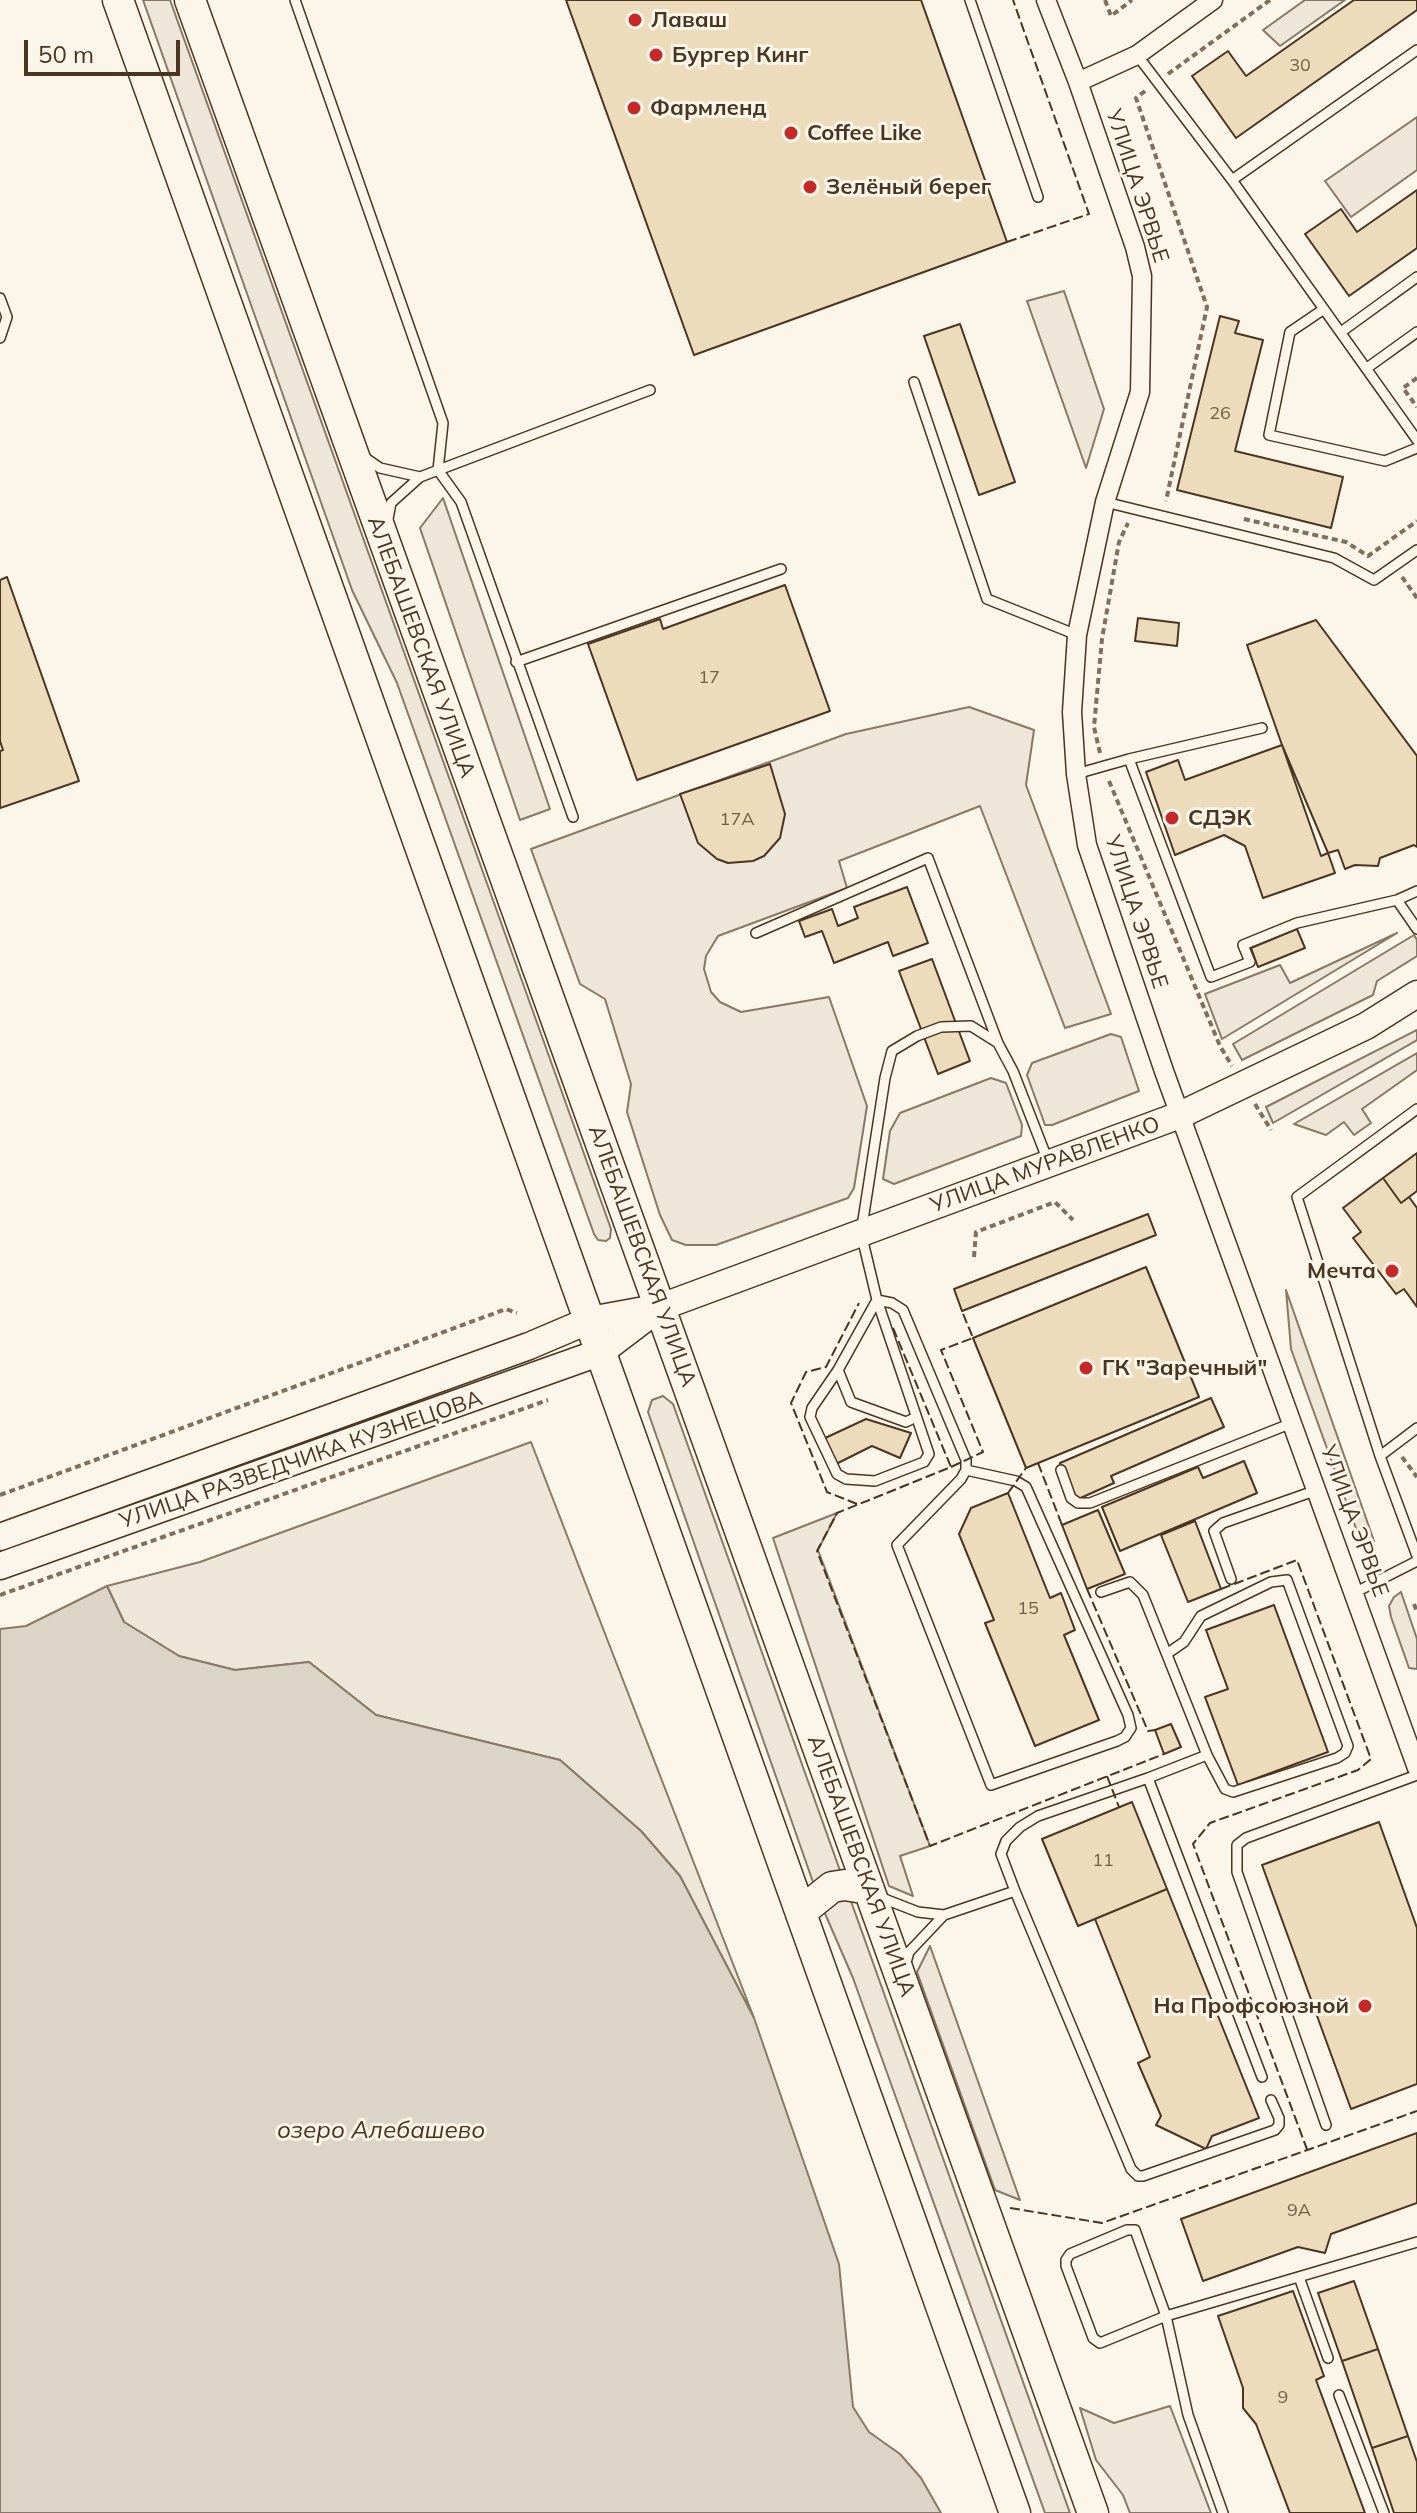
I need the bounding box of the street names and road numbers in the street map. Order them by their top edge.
street label: УЛИЦА ЭРВЬЕ [1100,106,1174,266]
street label: АЛЕБАШЕВСКАЯ УЛИЦА [361,513,481,781]
street label: УЛИЦА ЭРВЬЕ [1099,832,1173,992]
street label: УЛИЦА МУРАВЛЕНКО [927,1111,1163,1219]
street label: АЛЕБАШЕВСКАЯ УЛИЦА [582,1122,702,1390]
street label: УЛИЦА РАЗВЕДЧИКА КУЗНЕЦОВА [116,1385,486,1535]
street label: УЛИЦА ЭРВЬЕ [1314,1441,1394,1601]
street label: АЛЕБАШЕВСКАЯ УЛИЦА [801,1732,921,2000]

